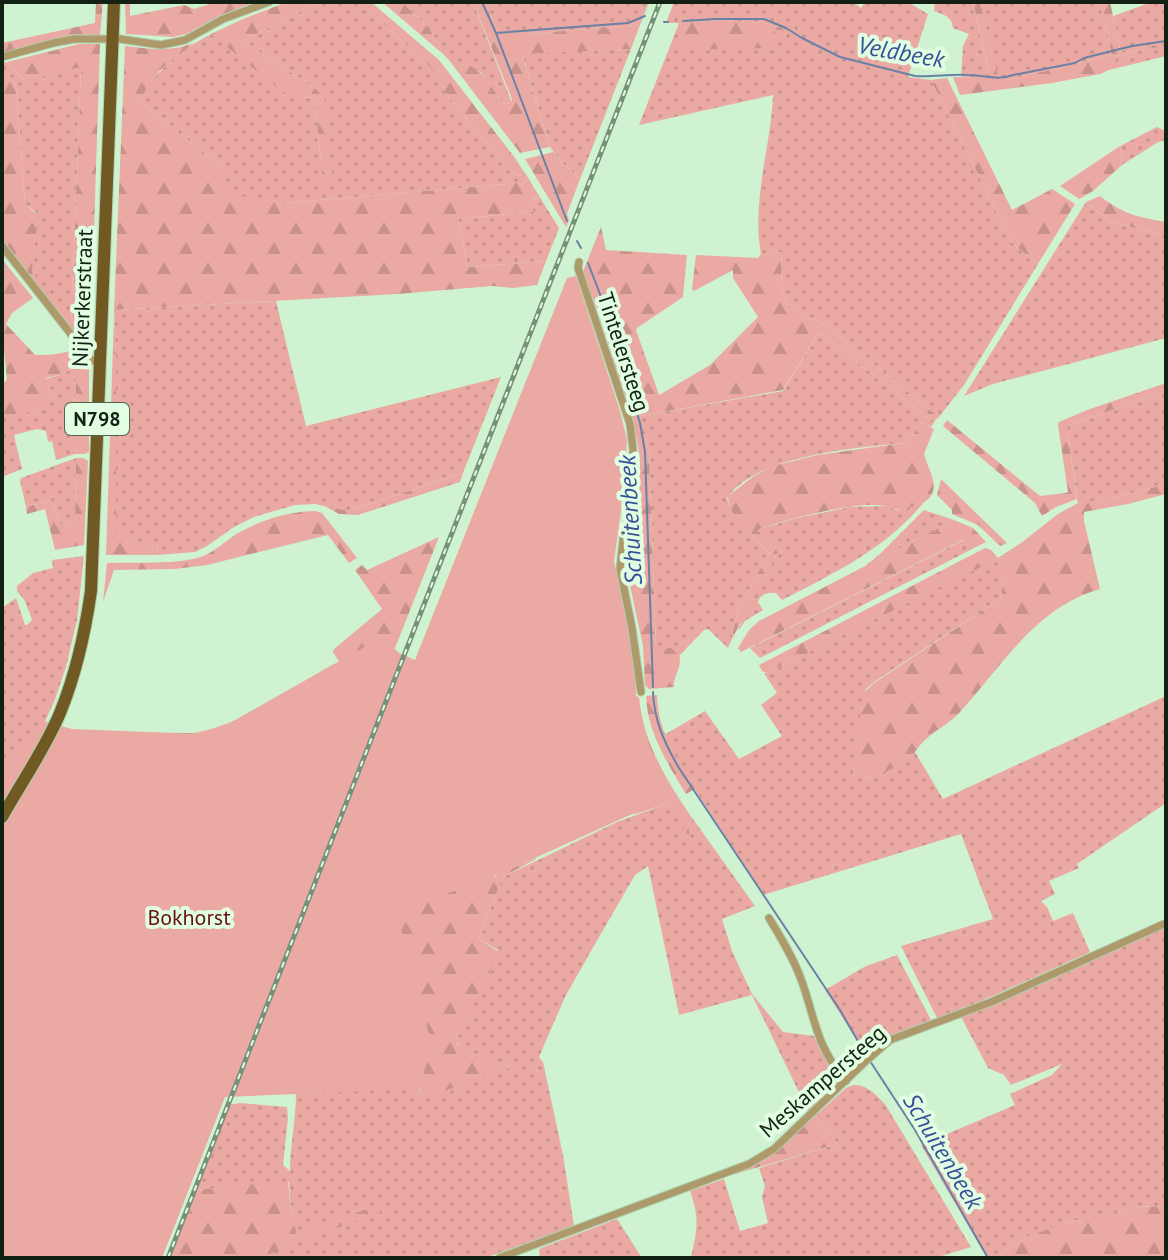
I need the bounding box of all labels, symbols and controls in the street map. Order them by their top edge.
water label: Veldbeek [855,29,948,75]
street label: Nijkerkerstraat [66,228,98,367]
street label: Tintelersteeg [592,289,656,415]
road number: N798 [65,403,129,435]
water label: Schuitenbeek [611,453,649,586]
park label: Bokhorst [147,903,231,931]
street label: Meskampersteeg [753,1019,891,1143]
water label: Schuitenbeek [896,1087,990,1216]

